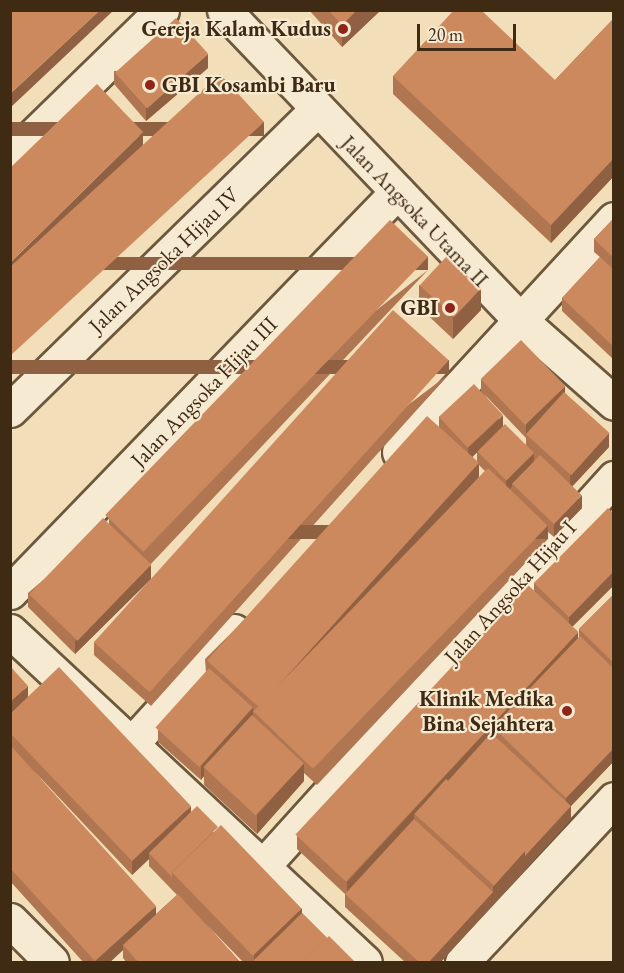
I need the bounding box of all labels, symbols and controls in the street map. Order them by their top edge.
scale bar [420,12,519,50]
place label: Gereja Kalam Kudus [142,16,331,42]
marker: Gereja Kalam Kudus [336,22,350,36]
text: 20 m [428,23,463,46]
place label: GBI Kosambi Baru [162,72,336,98]
marker: GBI Kosambi Baru [143,78,157,92]
street label: Jalan Angsoka Utama II [336,130,494,292]
street label: Jalan Angsoka Hijau IV [83,181,245,339]
place label: GBI [400,295,438,321]
marker: GBI [443,301,457,315]
street label: Jalan Angsoka Hijau III [125,311,283,473]
street label: Jalan Angsoka Hijau I [439,515,581,669]
place label: Klinik Medika Bina Sejahtera [419,685,554,736]
marker: Klinik Medika Bina Sejahtera [558,702,576,720]

